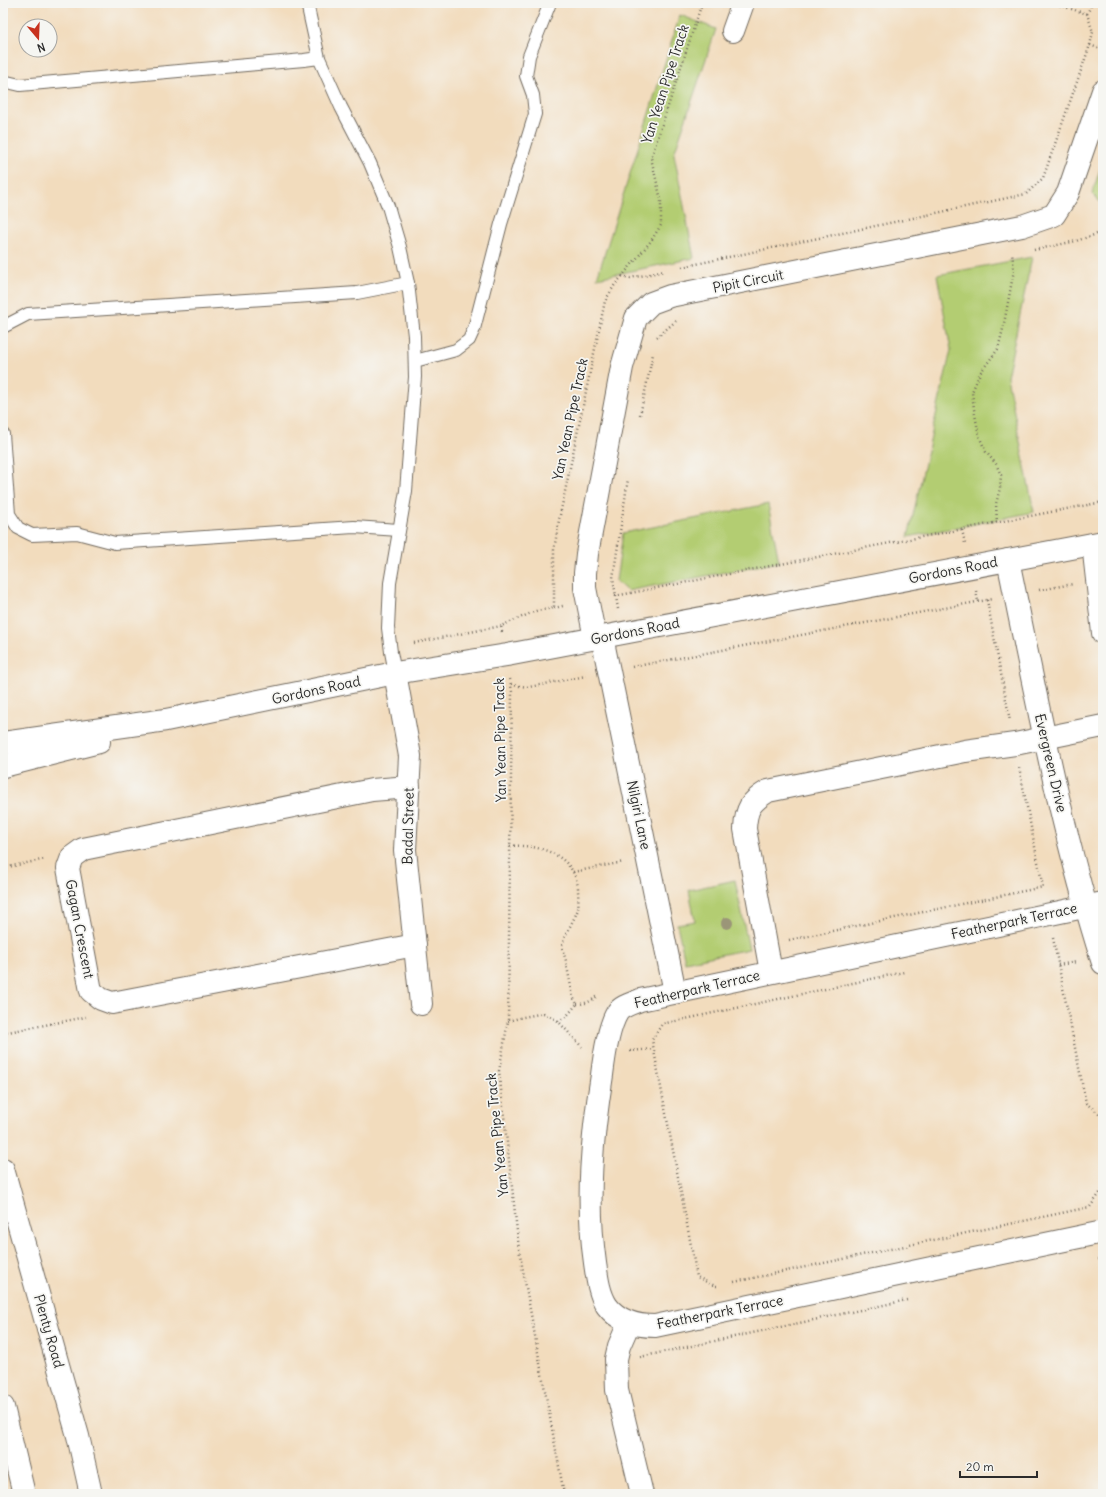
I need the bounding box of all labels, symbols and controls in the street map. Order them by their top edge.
north arrow [18,18,58,58]
street label: Yan Yean Pipe Track [637,22,693,146]
text: N [35,40,47,55]
street label: Pipit Circuit [711,265,785,297]
street label: Yan Yean Pipe Track [548,356,592,482]
street label: Gordons Road [907,553,999,587]
street label: Gordons Road [589,614,681,648]
street label: Gordons Road [270,672,362,708]
street label: Yan Yean Pipe Track [490,678,510,802]
street label: Evergreen Drive [1031,712,1071,814]
street label: Nilgiri Lane [623,779,655,851]
street label: Badal Street [398,787,418,865]
street label: Gagan Crescent [62,878,98,980]
street label: Featherpark Terrace [949,899,1079,943]
street label: Featherpark Terrace [632,966,762,1012]
street label: Yan Yean Pipe Track [482,1072,512,1198]
street label: Featherpark Terrace [655,1291,785,1333]
street label: Plenty Road [30,1292,68,1370]
scale bar [960,1453,1037,1479]
text: 20 m [966,1459,994,1474]

